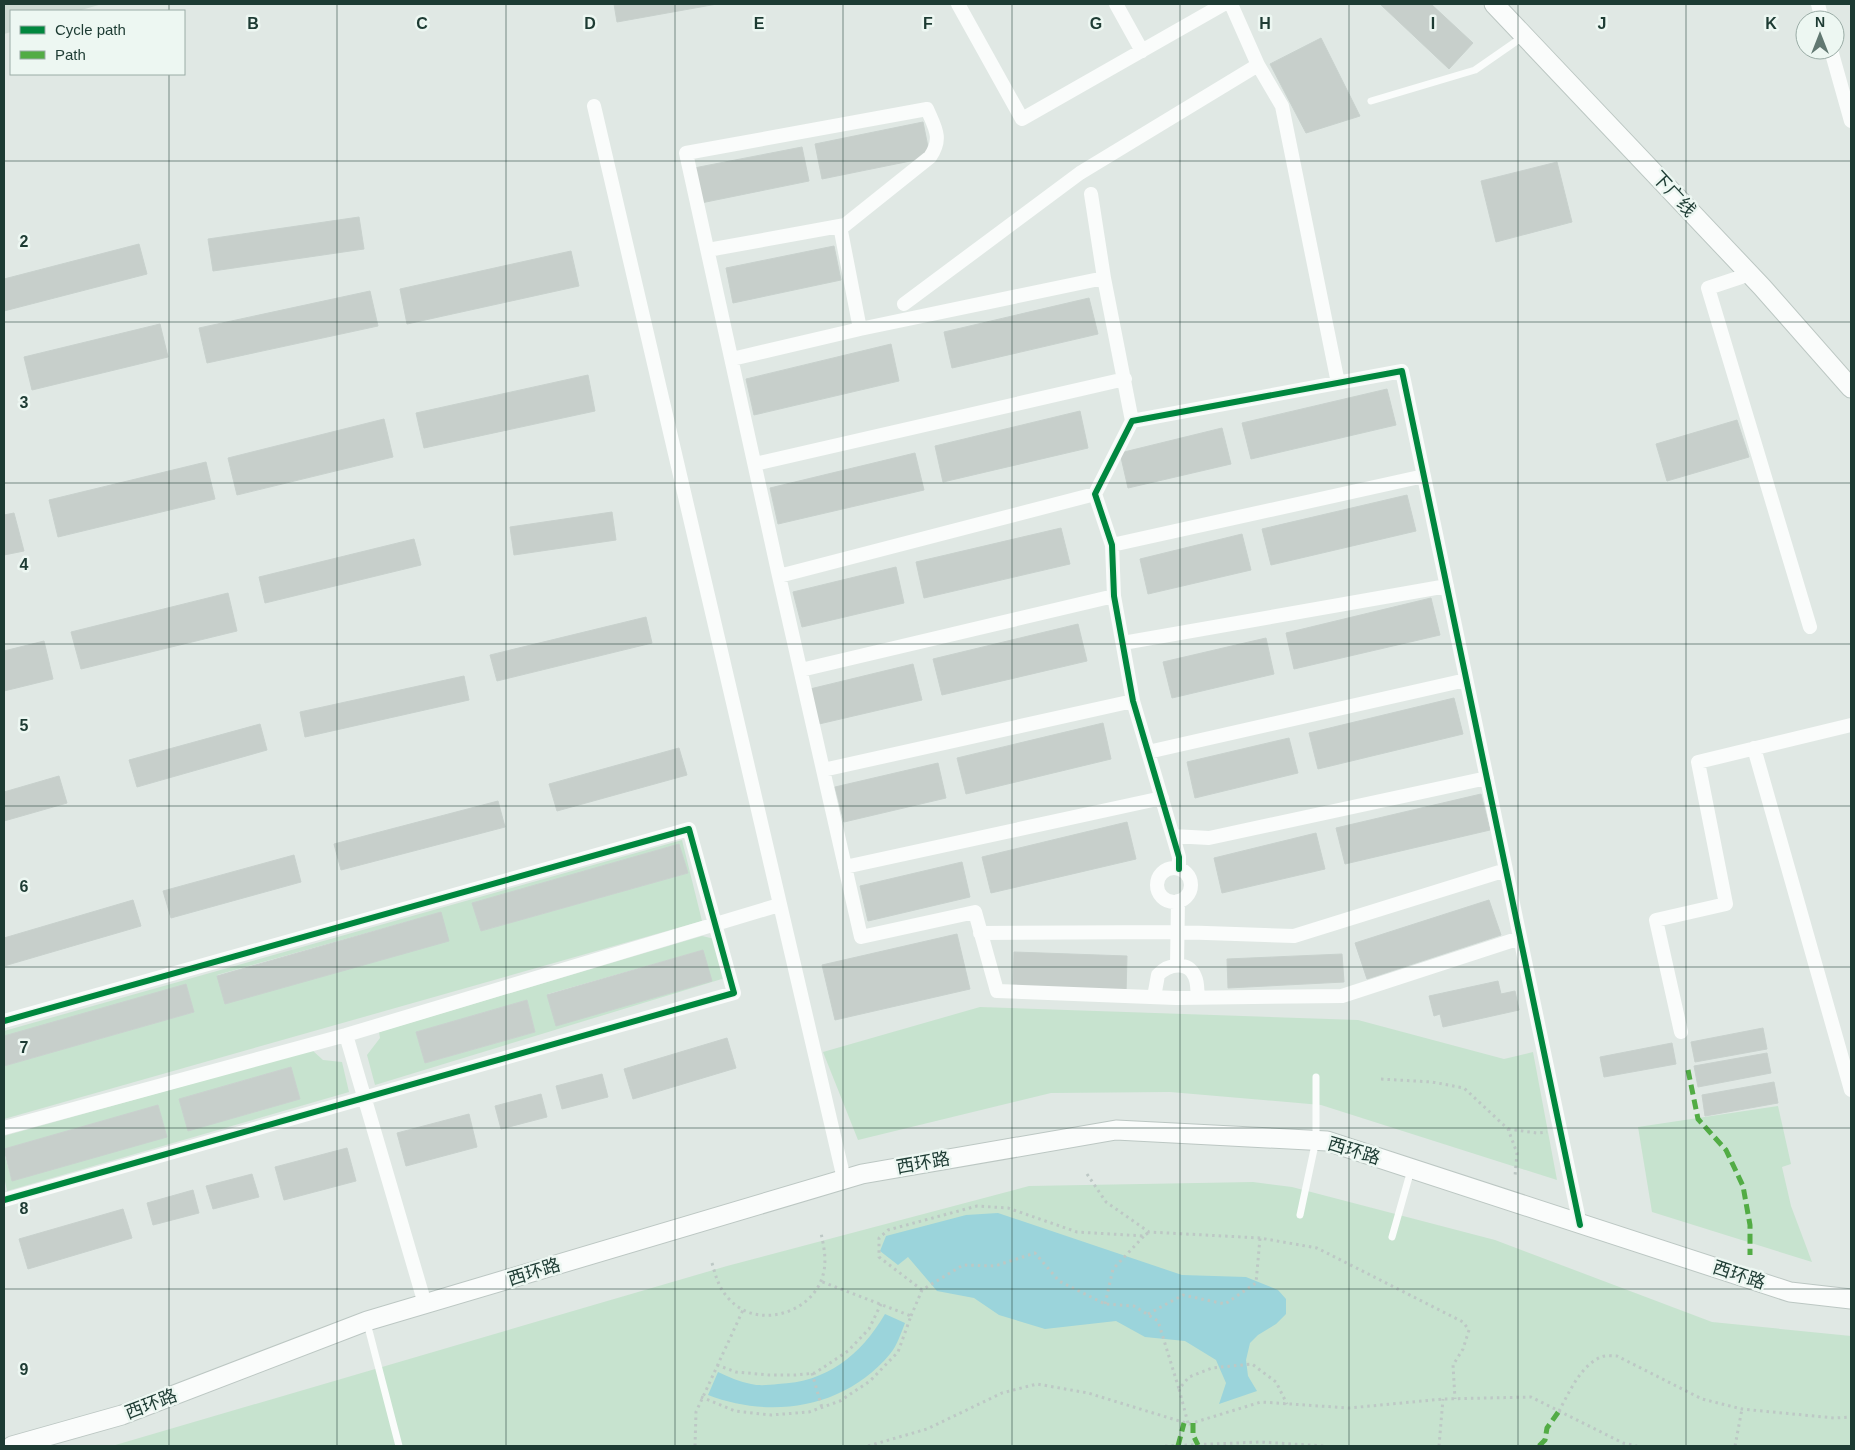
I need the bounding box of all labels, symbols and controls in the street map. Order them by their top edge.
legend [10,10,185,75]
north arrow [1795,10,1845,60]
text: N [1815,14,1825,30]
text: B [247,15,259,32]
text: C [416,15,428,32]
text: D [584,15,596,32]
text: E [754,15,765,32]
text: F [923,15,933,32]
text: G [1090,15,1102,32]
text: H [1259,15,1271,32]
text: I [1431,15,1435,32]
text: J [1598,15,1606,32]
text: K [1765,15,1777,32]
text: Cycle path [55,21,126,38]
text: Path [55,46,86,63]
street label: 下广线 [1648,167,1700,221]
text: 2 [20,233,29,250]
text: 3 [20,394,29,411]
text: 4 [20,556,29,573]
text: 5 [20,717,29,734]
text: 6 [20,878,29,895]
text: 7 [20,1039,29,1056]
street label: 西环路 [1325,1134,1383,1168]
street label: 西环路 [895,1148,951,1178]
text: 8 [20,1200,29,1217]
street label: 西环路 [505,1255,563,1289]
street label: 西环路 [1710,1257,1768,1293]
text: 9 [20,1361,29,1378]
street label: 西环路 [122,1385,180,1423]

